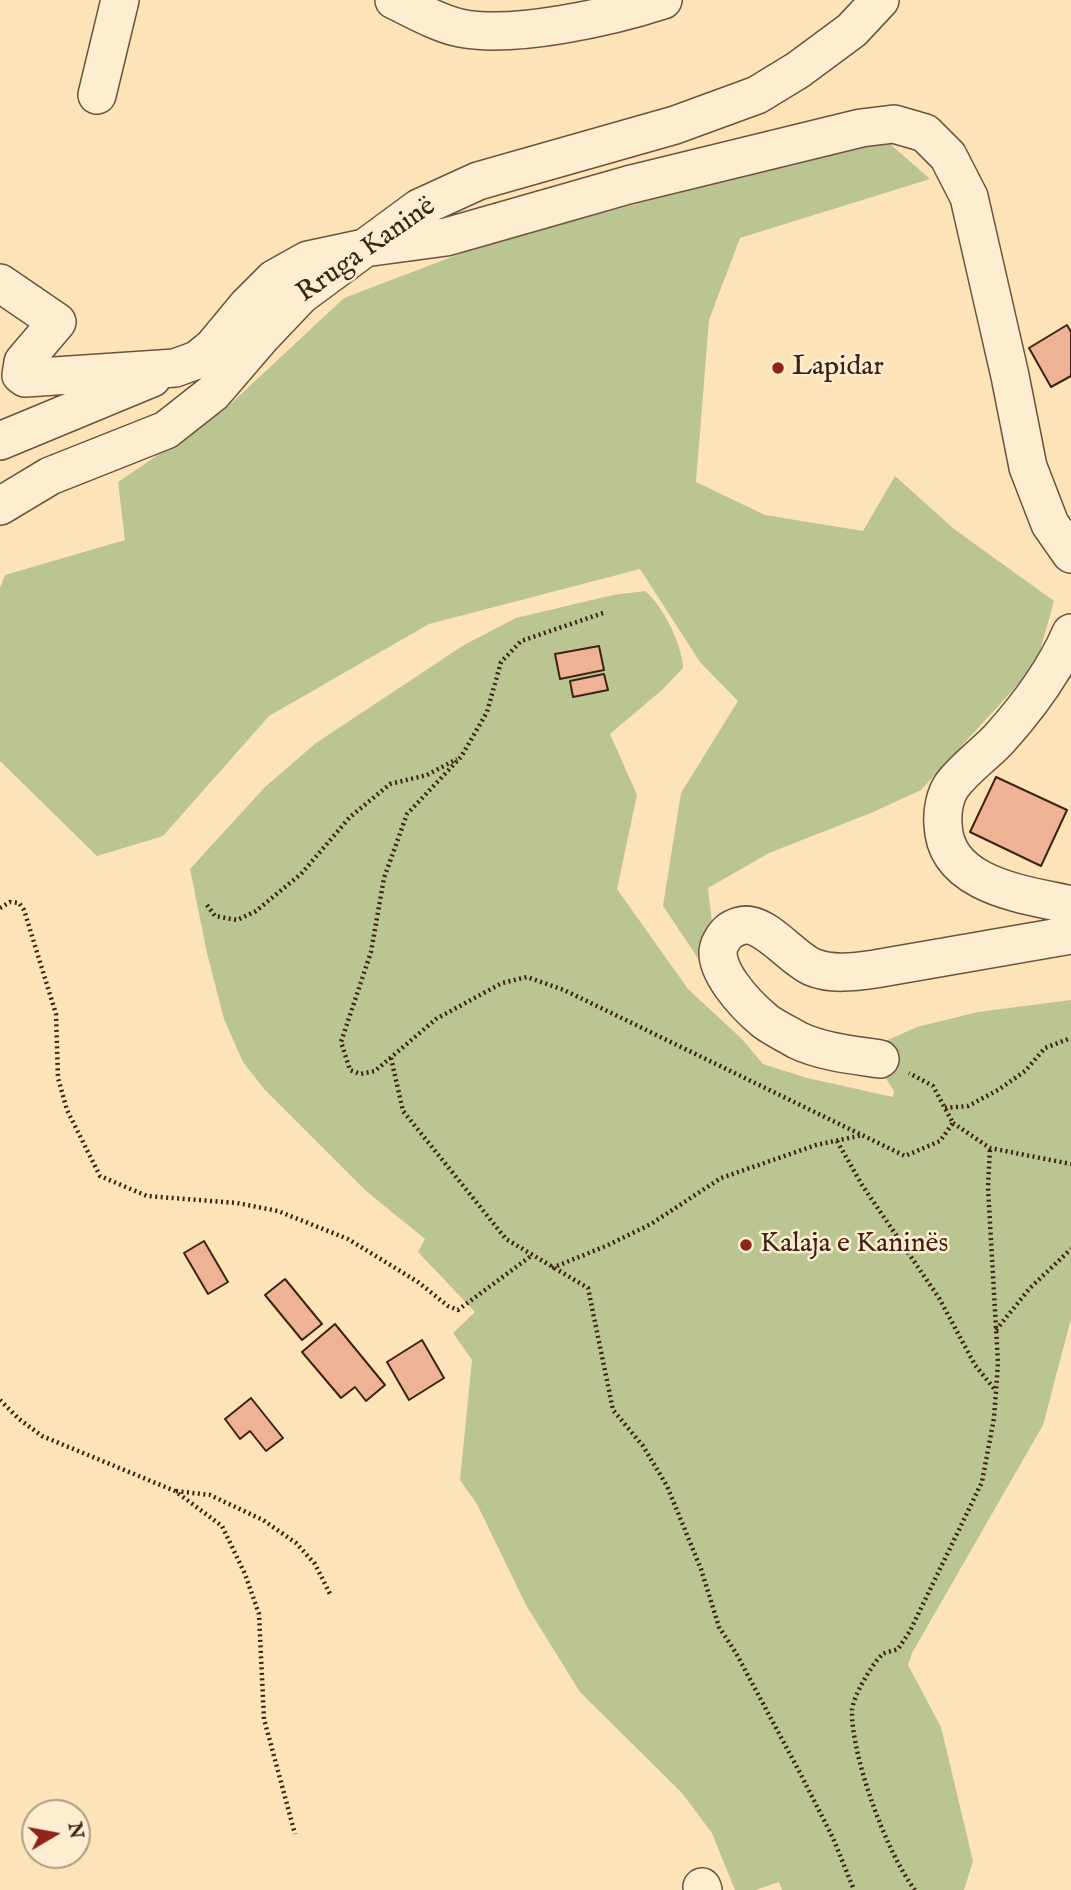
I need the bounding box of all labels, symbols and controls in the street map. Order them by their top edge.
street label: Rruga Kaninë [291,191,443,311]
place label: Lapidar [792,351,884,385]
marker: Lapidar [770,360,786,376]
place label: Kalaja e Kaninës [760,1228,948,1262]
marker: Kalaja e Kaninës [738,1237,754,1253]
north arrow [21,1799,91,1869]
text: N [61,1821,88,1841]

